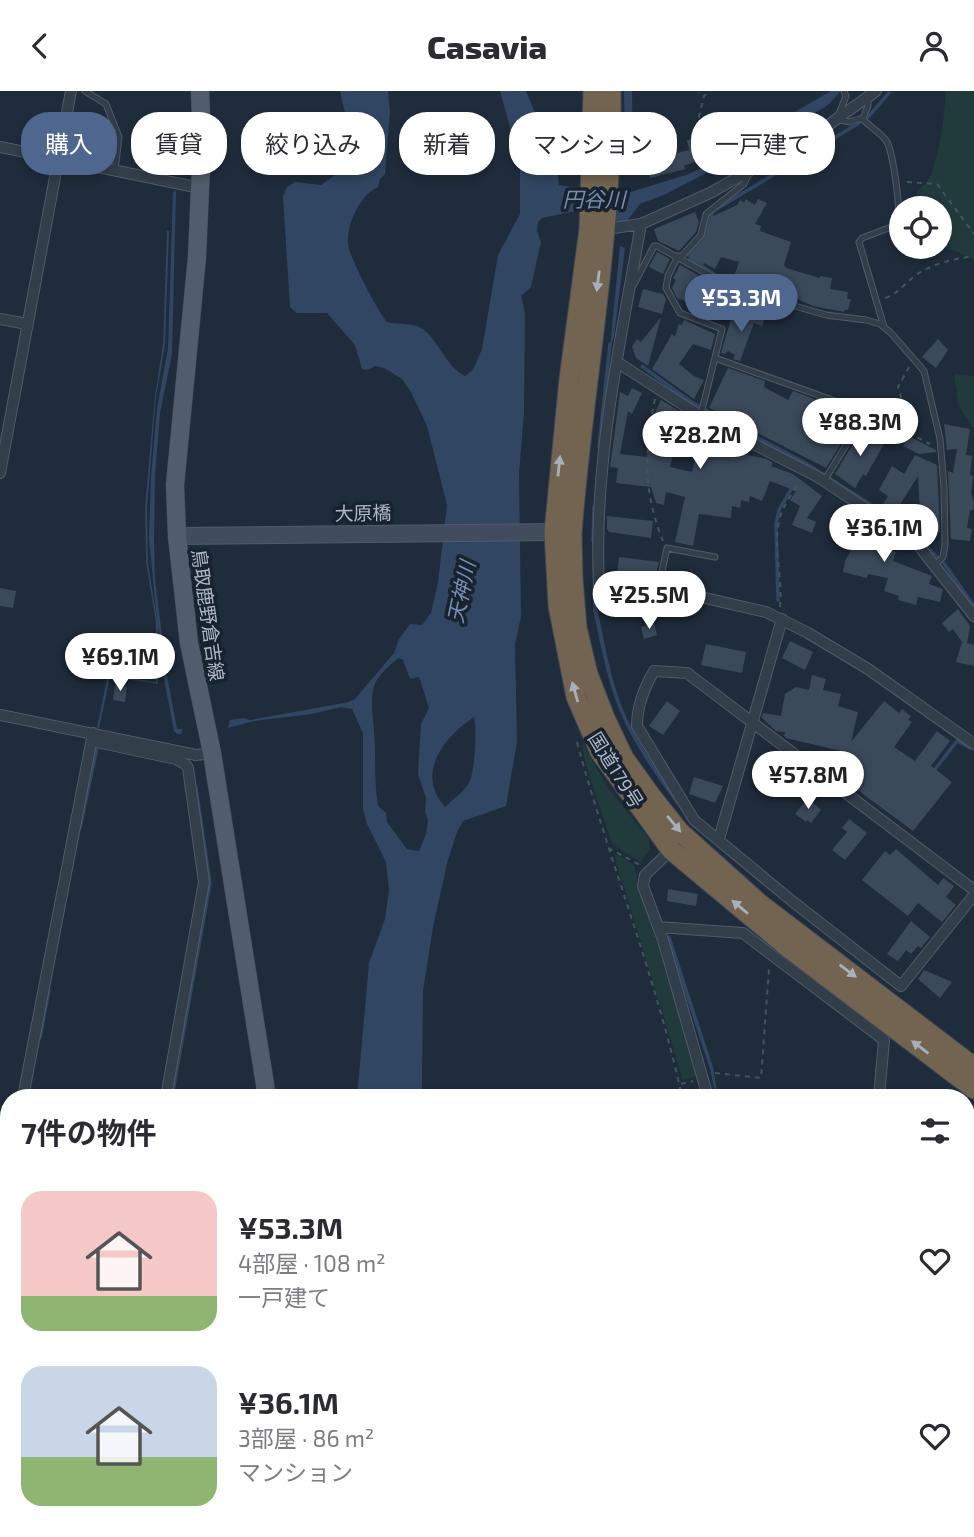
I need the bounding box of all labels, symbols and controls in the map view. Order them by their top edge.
icon: back [21,27,59,65]
text: Casavia [427,27,547,65]
icon: person [915,27,953,65]
chip: 購入 [21,112,117,175]
chip: 賃貸 [131,112,227,175]
chip: 絞り込み [241,112,385,175]
chip: 新着 [399,112,495,175]
chip: マンション [509,112,677,175]
chip: 一戸建て [691,112,835,175]
water label: 円谷川 [563,186,627,211]
map controls [889,196,952,259]
button: locate [889,196,952,259]
one-way arrow [592,270,603,292]
pin: ¥53.3M [684,275,798,334]
text: ¥53.3M [701,283,781,311]
pin: ¥88.3M [803,399,917,458]
text: ¥88.3M [818,407,902,435]
pin: ¥28.2M [643,411,757,471]
text: ¥28.2M [659,420,741,448]
one-way arrow [554,455,565,477]
street label: 大原橋 [334,501,392,524]
pin: ¥36.1M [827,505,941,564]
text: ¥36.1M [845,513,923,541]
street label: 鳥取鹿野倉吉線 [188,547,229,682]
water label: 天神川 [442,556,480,625]
pin: ¥25.5M [592,571,706,631]
text: ¥25.5M [609,580,689,608]
pin: ¥69.1M [63,633,177,693]
text: ¥69.1M [81,642,159,670]
one-way arrow [570,681,580,702]
street label: 国道179号 [584,728,649,812]
pin: ¥57.8M [751,751,865,811]
text: ¥57.8M [768,760,848,788]
one-way arrow [666,816,681,833]
one-way arrow [732,900,750,915]
one-way arrow [838,964,857,978]
one-way arrow [911,1040,929,1055]
icon: filters [916,1112,954,1150]
text: 7件の物件 [21,1114,157,1150]
text: ¥53.3M [238,1209,343,1245]
icon: home [77,1219,161,1303]
icon: heart [916,1242,954,1280]
text: 4部屋 · 108 m² [238,1249,386,1277]
text: 一戸建て [238,1283,330,1311]
text: ¥36.1M [238,1384,339,1420]
icon: home [77,1394,161,1478]
icon: heart [916,1417,954,1455]
text: 3部屋 · 86 m² [238,1424,374,1452]
text: マンション [238,1458,353,1486]

